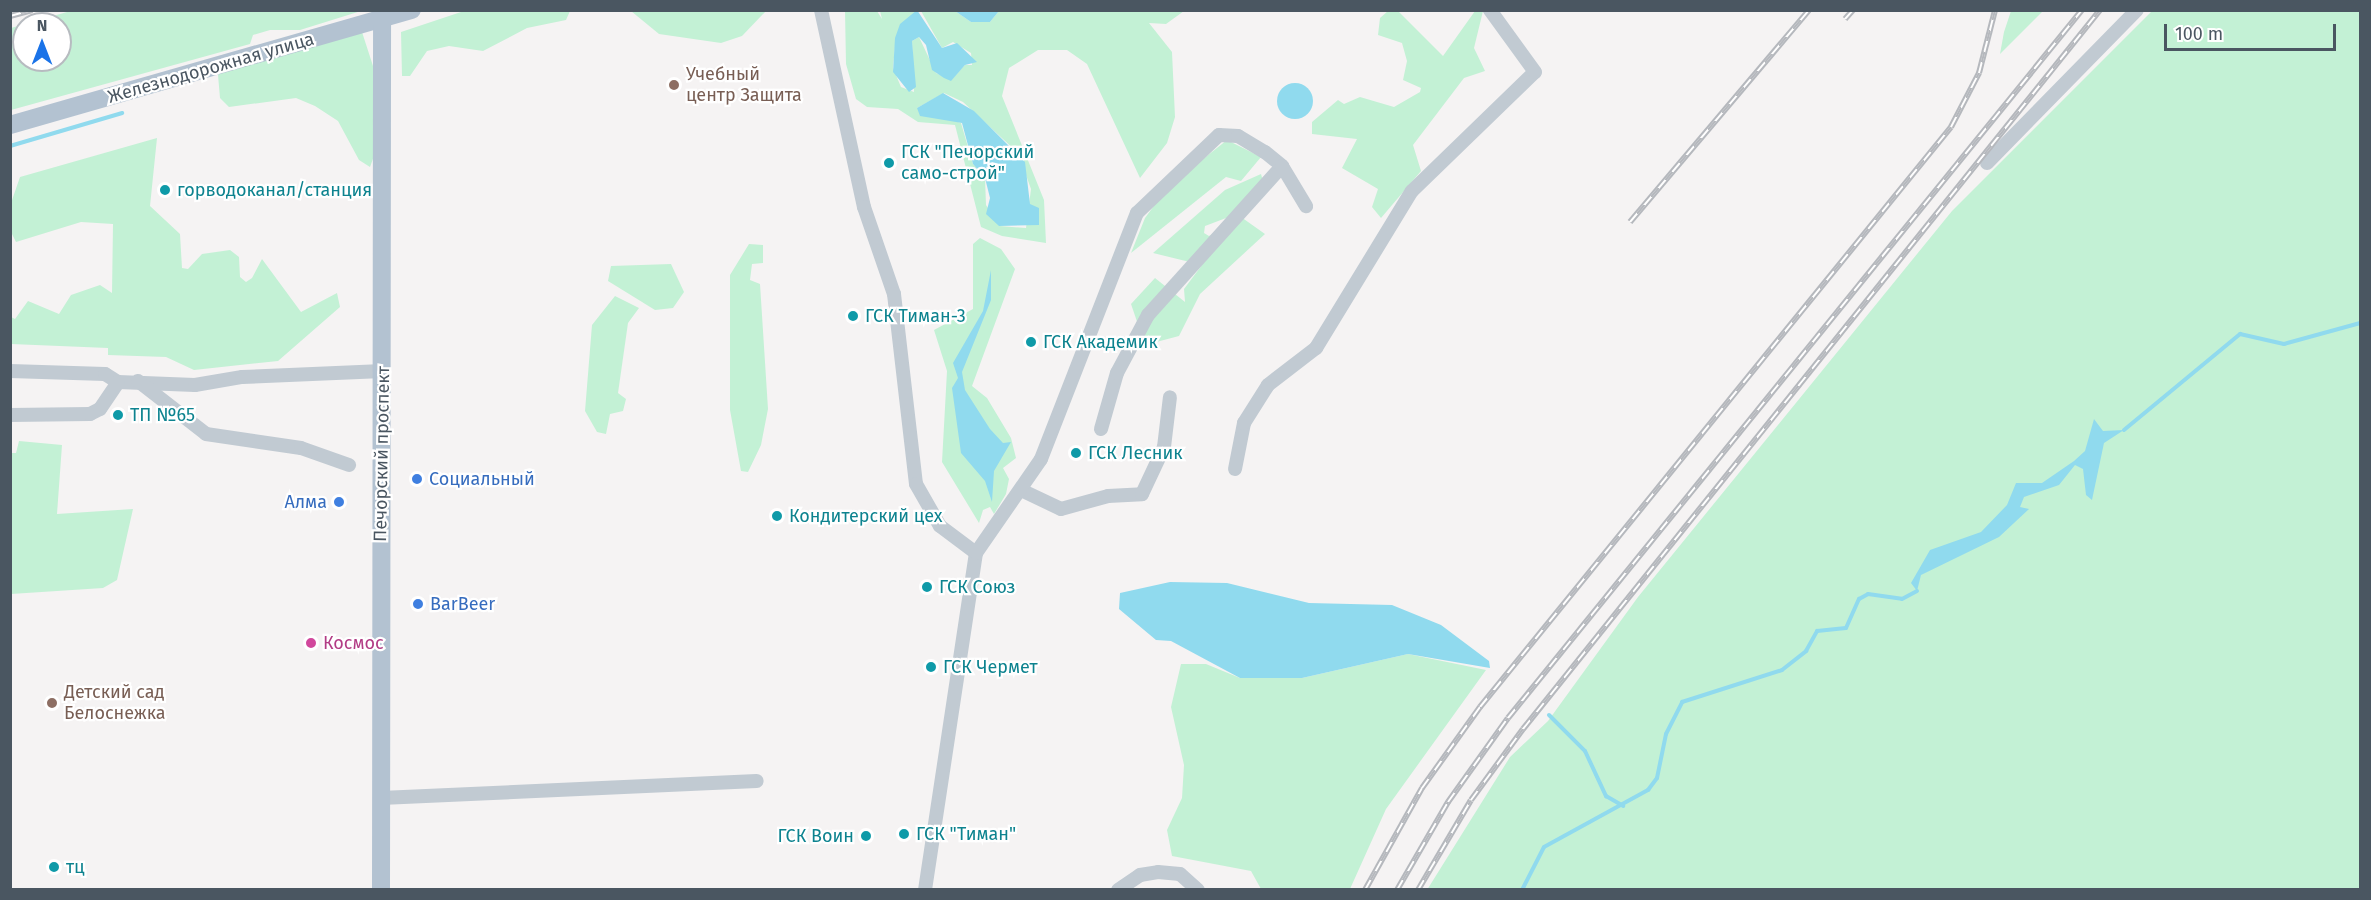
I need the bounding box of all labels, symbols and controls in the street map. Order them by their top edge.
north arrow [12,12,72,72]
scale bar [2167,12,2340,50]
text: N [37,16,47,35]
text: 100 m [2175,23,2223,45]
street label: Железнодорожная улица [105,28,317,108]
place label: Учебный центр Защита [686,64,802,106]
marker: Учебный центр Защита [667,78,681,92]
place label: ГСК "Печорский само-строй" [901,142,1034,184]
marker: ГСК "Печорский само-строй" [882,156,896,170]
place label: горводоканал/станция [177,179,372,201]
marker: горводоканал/станция [158,183,172,197]
place label: ГСК Тиман-3 [865,305,966,327]
marker: ГСК Тиман-3 [846,309,860,323]
place label: ГСК Академик [1043,331,1158,353]
marker: ГСК Академик [1024,335,1038,349]
street label: Печорский проспект [370,366,394,542]
place label: ТП №65 [130,404,195,426]
marker: ТП №65 [111,408,125,422]
place label: ГСК Лесник [1088,442,1183,464]
marker: ГСК Лесник [1069,446,1083,460]
place label: Социальный [429,468,535,490]
marker: Социальный [410,472,424,486]
place label: Алма [284,491,327,513]
marker: Алма [332,495,346,509]
place label: Кондитерский цех [789,505,943,527]
marker: Кондитерский цех [770,509,784,523]
place label: ГСК Союз [939,576,1015,598]
marker: ГСК Союз [920,580,934,594]
place label: BarBeer [430,593,495,615]
marker: BarBeer [411,597,425,611]
place label: Космос [323,632,384,654]
marker: Космос [304,636,318,650]
place label: ГСК Чермет [943,656,1038,678]
marker: ГСК Чермет [924,660,938,674]
place label: Детский сад Белоснежка [64,682,166,724]
marker: Детский сад Белоснежка [45,696,59,710]
place label: ГСК "Тиман" [916,823,1016,845]
place label: ГСК Воин [778,825,854,847]
marker: ГСК "Тиман" [897,827,911,841]
marker: ГСК Воин [859,829,873,843]
place label: тц [66,856,85,878]
marker: тц [47,860,61,874]

